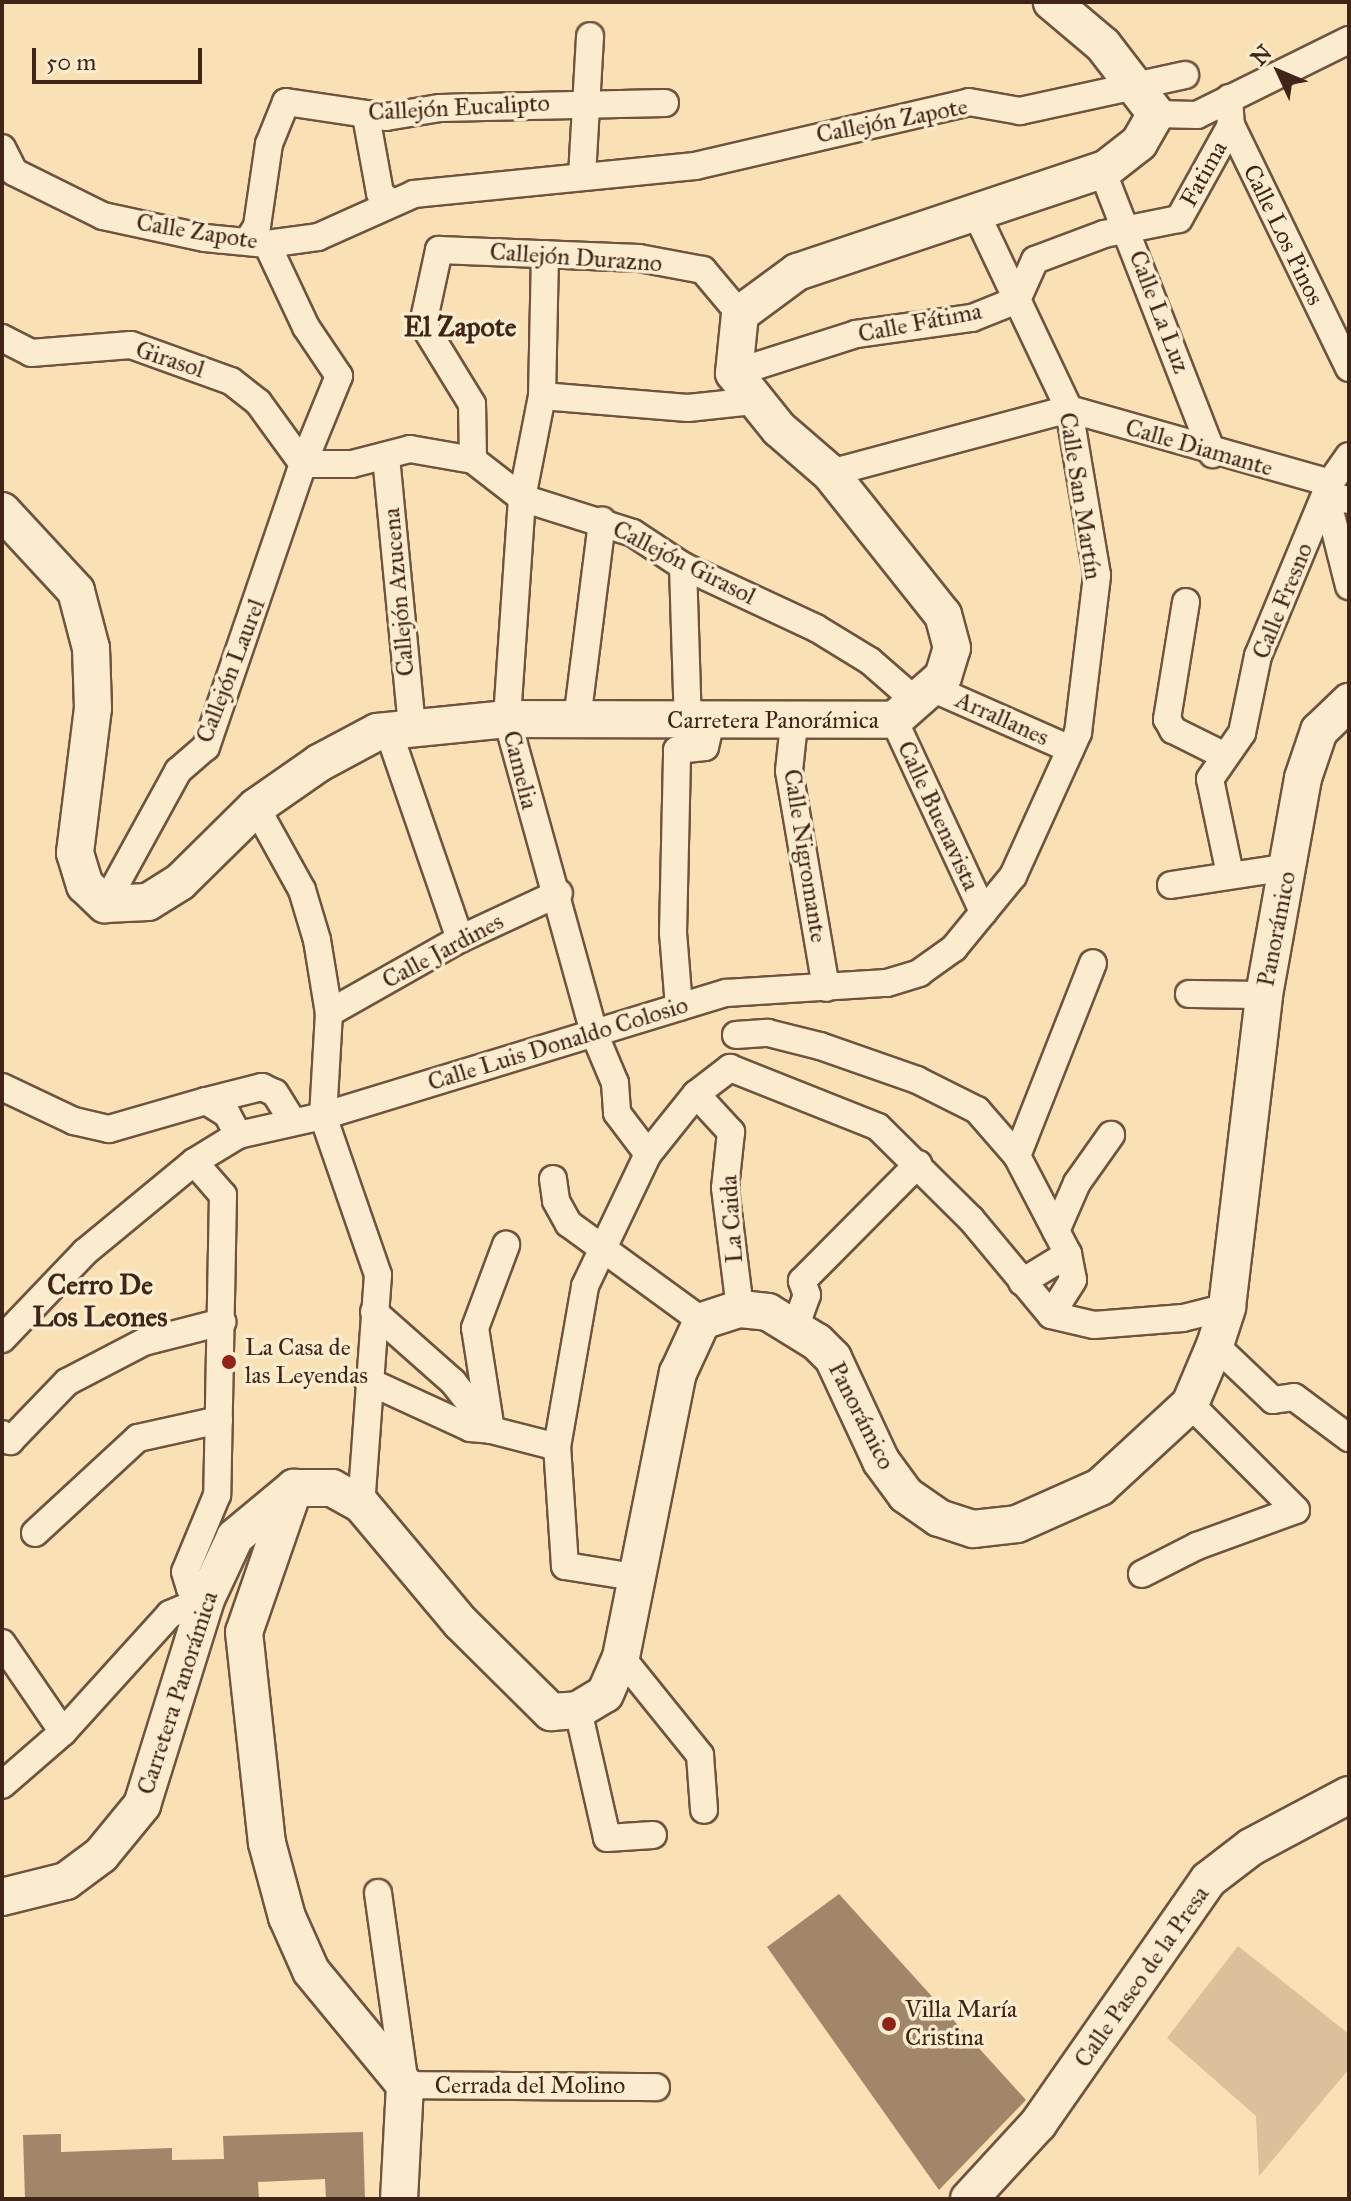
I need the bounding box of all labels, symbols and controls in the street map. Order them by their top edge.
scale bar [36,32,206,82]
north arrow [1239,32,1319,112]
text: N [1245,39,1278,71]
text: 50 m [46,47,96,77]
street label: Callejón Eucalipto [367,89,551,127]
street label: Callejón Zapote [814,92,970,150]
street label: Fatima [1174,136,1234,212]
street label: Calle Los Pinos [1237,160,1329,310]
street label: Calle Zapote [134,208,260,256]
street label: Callejón Durazno [489,238,663,278]
street label: Calle La Luz [1122,247,1196,377]
street label: Calle Fátima [856,297,984,349]
district label: El Zapote [404,310,516,344]
street label: Girasol [132,335,208,385]
street label: Calle San Martín [1053,410,1107,582]
street label: Calle Diamante [1122,413,1276,483]
street label: Callejón Azucena [377,507,421,677]
street label: Callejón Girasol [608,515,760,611]
street label: Calle Fresno [1247,539,1319,663]
street label: Callejón Laurel [190,595,272,747]
street label: Arrallanes [951,686,1053,752]
street label: Carretera Panorámica [667,707,879,735]
street label: Camelia [496,728,544,812]
street label: Calle Buenavista [891,737,985,895]
street label: Calle Nigromante [777,767,833,945]
street label: Panorámico [1252,869,1302,989]
street label: Calle Jardines [377,907,509,995]
street label: Calle Luis Donaldo Colosio [424,991,692,1097]
street label: La Caida [715,1174,749,1264]
district label: Cerro De Los Leones [33,1268,167,1334]
place label: La Casa de las Leyendas [245,1334,368,1390]
marker: La Casa de las Leyendas [220,1353,238,1371]
street label: Panorámico [822,1357,900,1475]
street label: Carretera Panorámica [132,1588,224,1798]
street label: Calle Paseo de la Presa [1069,1881,1215,2073]
place label: Villa María Cristina [905,1996,1017,2052]
marker: Villa María Cristina [880,2015,898,2033]
street label: Cerrada del Molino [435,2072,625,2100]

